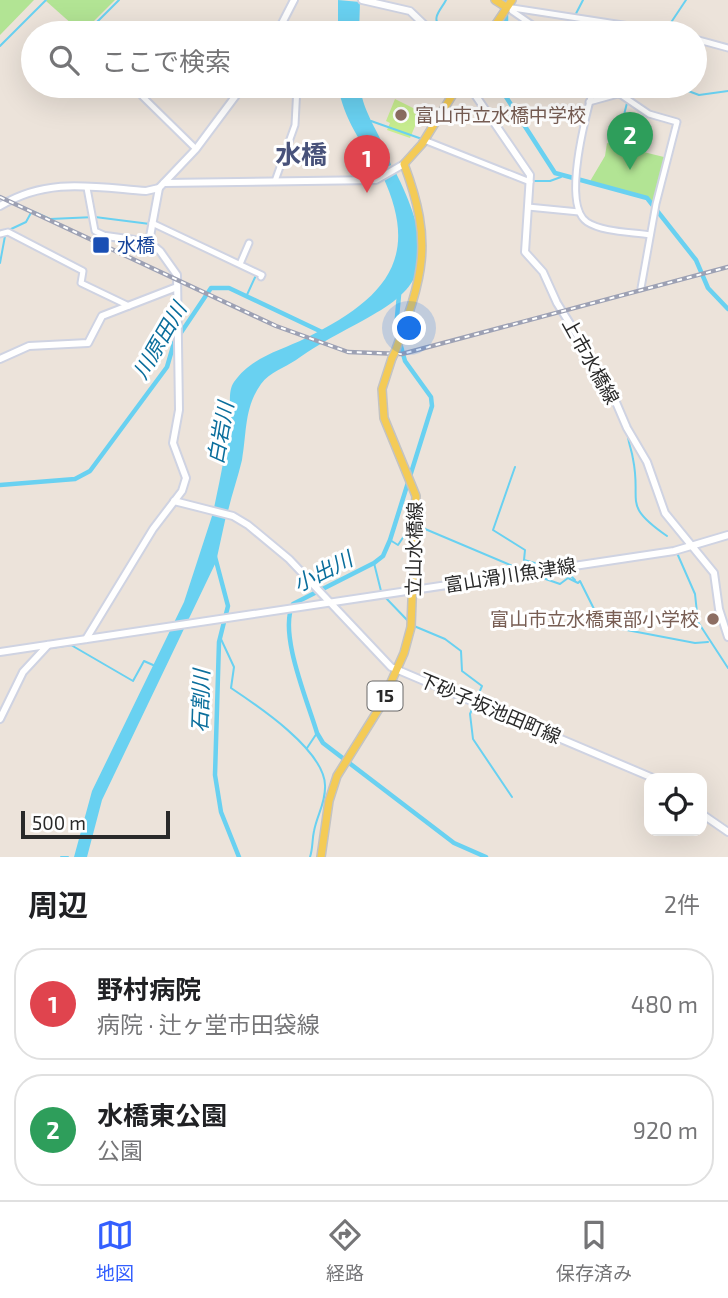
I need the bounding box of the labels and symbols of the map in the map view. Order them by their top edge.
place label: 富山市立水橋中学校 [415,103,586,126]
marker: 富山市立水橋中学校 [393,107,409,123]
pin: 2 [607,112,653,170]
pin: 1 [344,135,390,193]
district label: 水橋 [275,138,327,169]
place label: 水橋 [117,233,155,256]
marker: 水橋 [91,235,111,255]
water label: 川原田川 [127,296,192,383]
your location [392,311,426,345]
street label: 上市水橋線 [558,314,625,408]
water label: 白岩川 [202,398,238,466]
street label: 立山水橋線 [401,501,426,597]
water label: 小出川 [289,544,358,596]
street label: 富山滑川魚津線 [442,553,577,596]
place label: 富山市立水橋東部小学校 [490,607,699,630]
marker: 富山市立水橋東部小学校 [705,611,721,627]
water label: 石割川 [186,667,213,733]
street label: 下砂子坂池田町線 [416,667,565,748]
road number: 15 [368,682,402,710]
scale bar [21,808,170,840]

